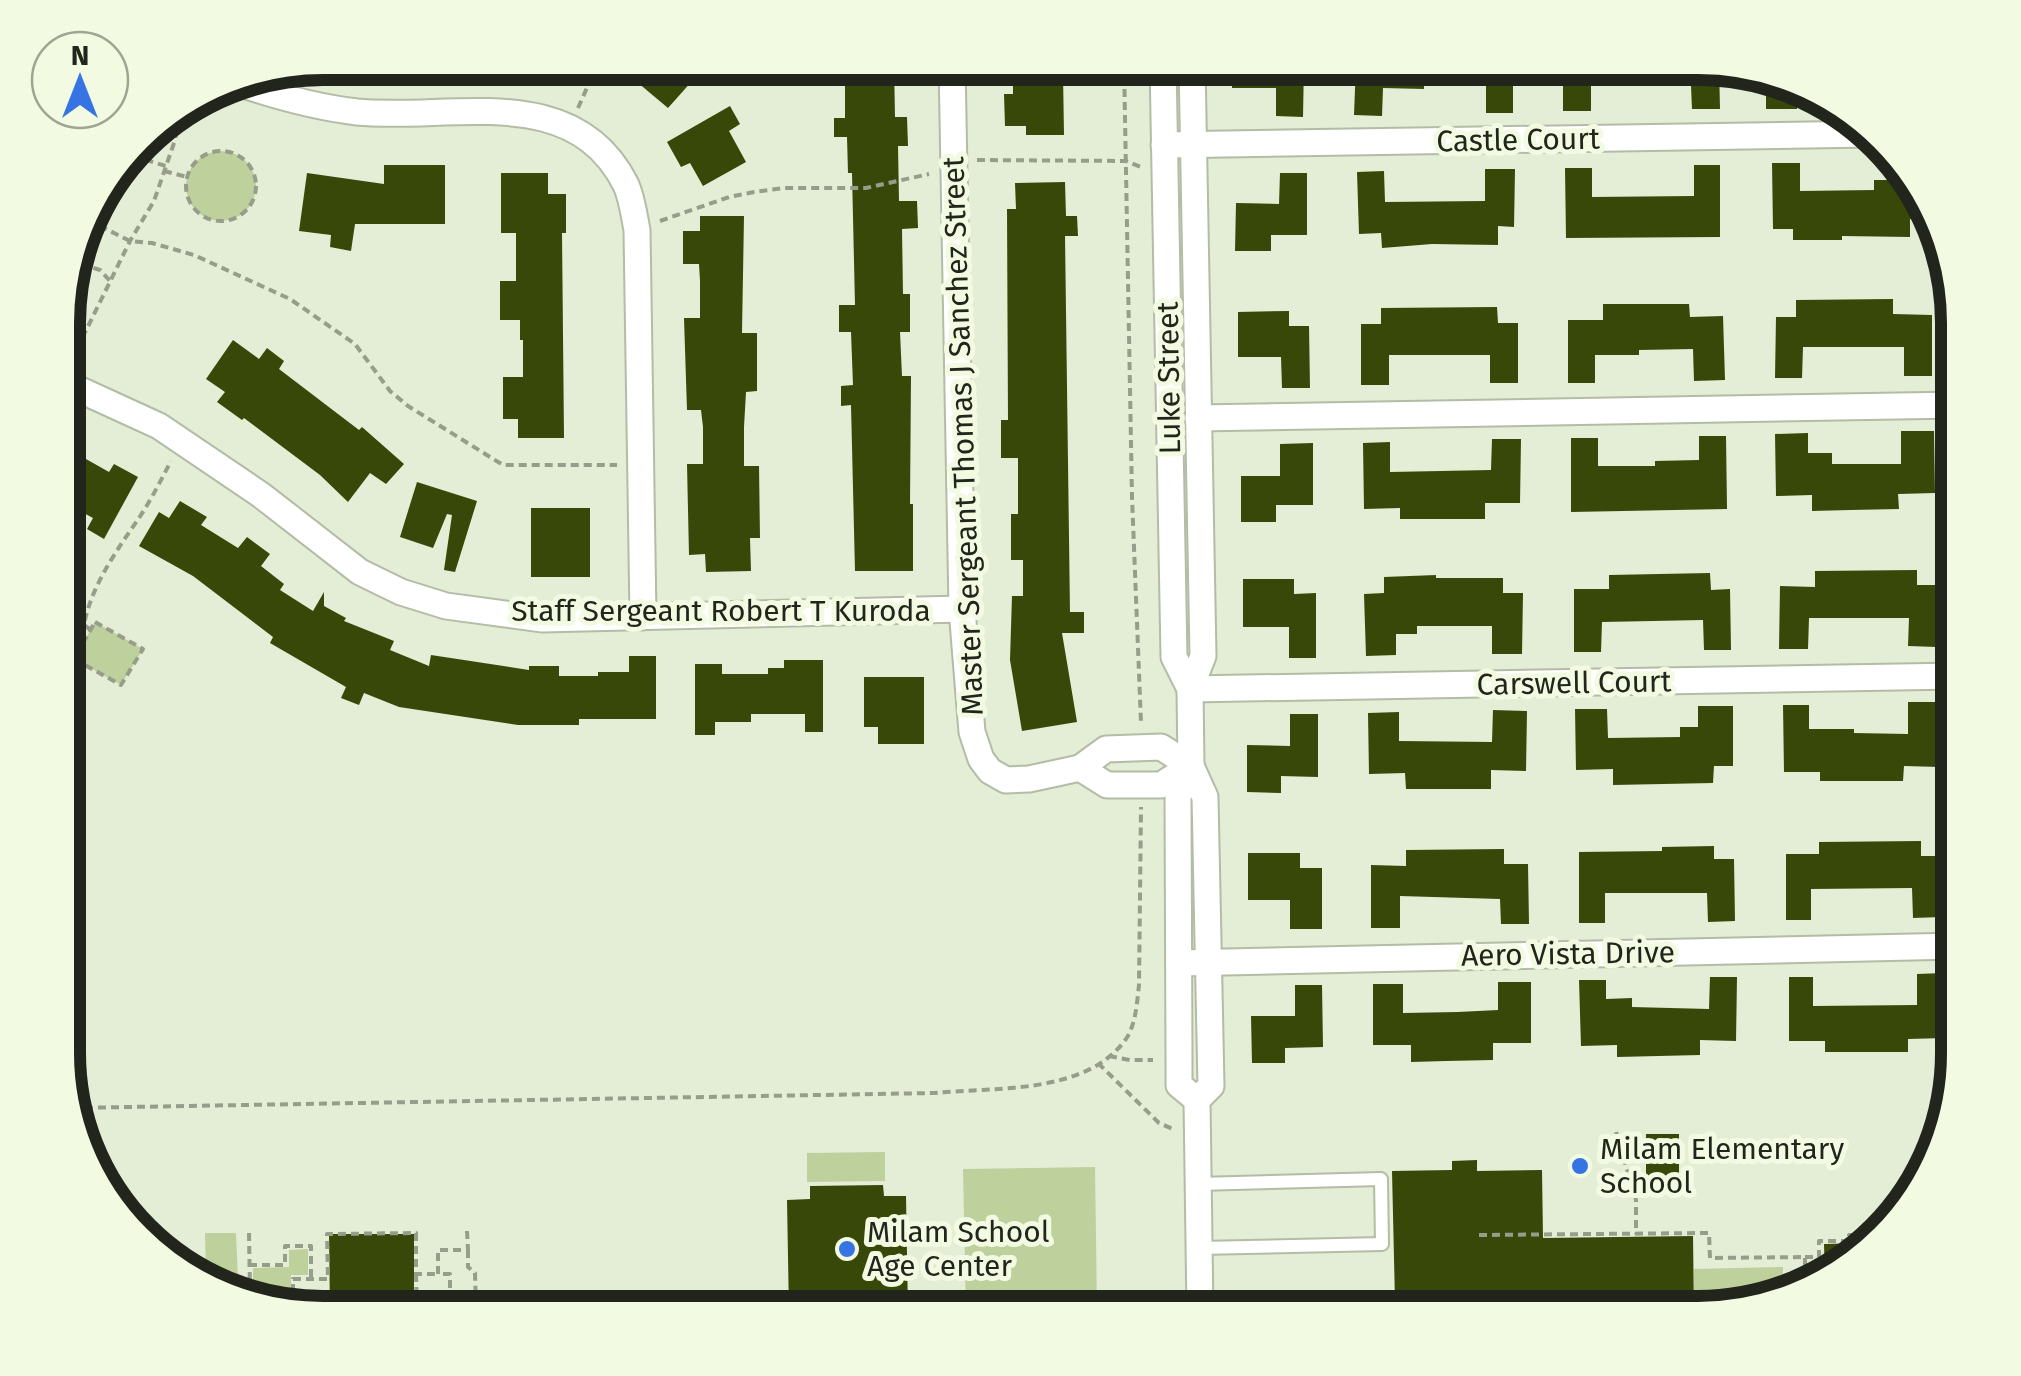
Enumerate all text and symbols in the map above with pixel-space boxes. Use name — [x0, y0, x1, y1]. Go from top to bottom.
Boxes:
north arrow — [30, 30, 130, 130]
text: N — [71, 39, 89, 72]
street label: Castle Court — [1436, 121, 1600, 159]
street label: Master Sergeant Thomas J Sanchez Street — [935, 156, 991, 716]
street label: Luke Street — [1150, 301, 1188, 455]
street label: Staff Sergeant Robert T Kuroda — [511, 593, 931, 629]
street label: Carswell Court — [1476, 663, 1672, 703]
street label: Aero Vista Drive — [1461, 934, 1675, 974]
place label: Milam Elementary School — [1600, 1131, 1844, 1201]
marker: Milam Elementary School — [1569, 1155, 1591, 1177]
place label: Milam School Age Center — [867, 1214, 1050, 1284]
marker: Milam School Age Center — [836, 1238, 858, 1260]

